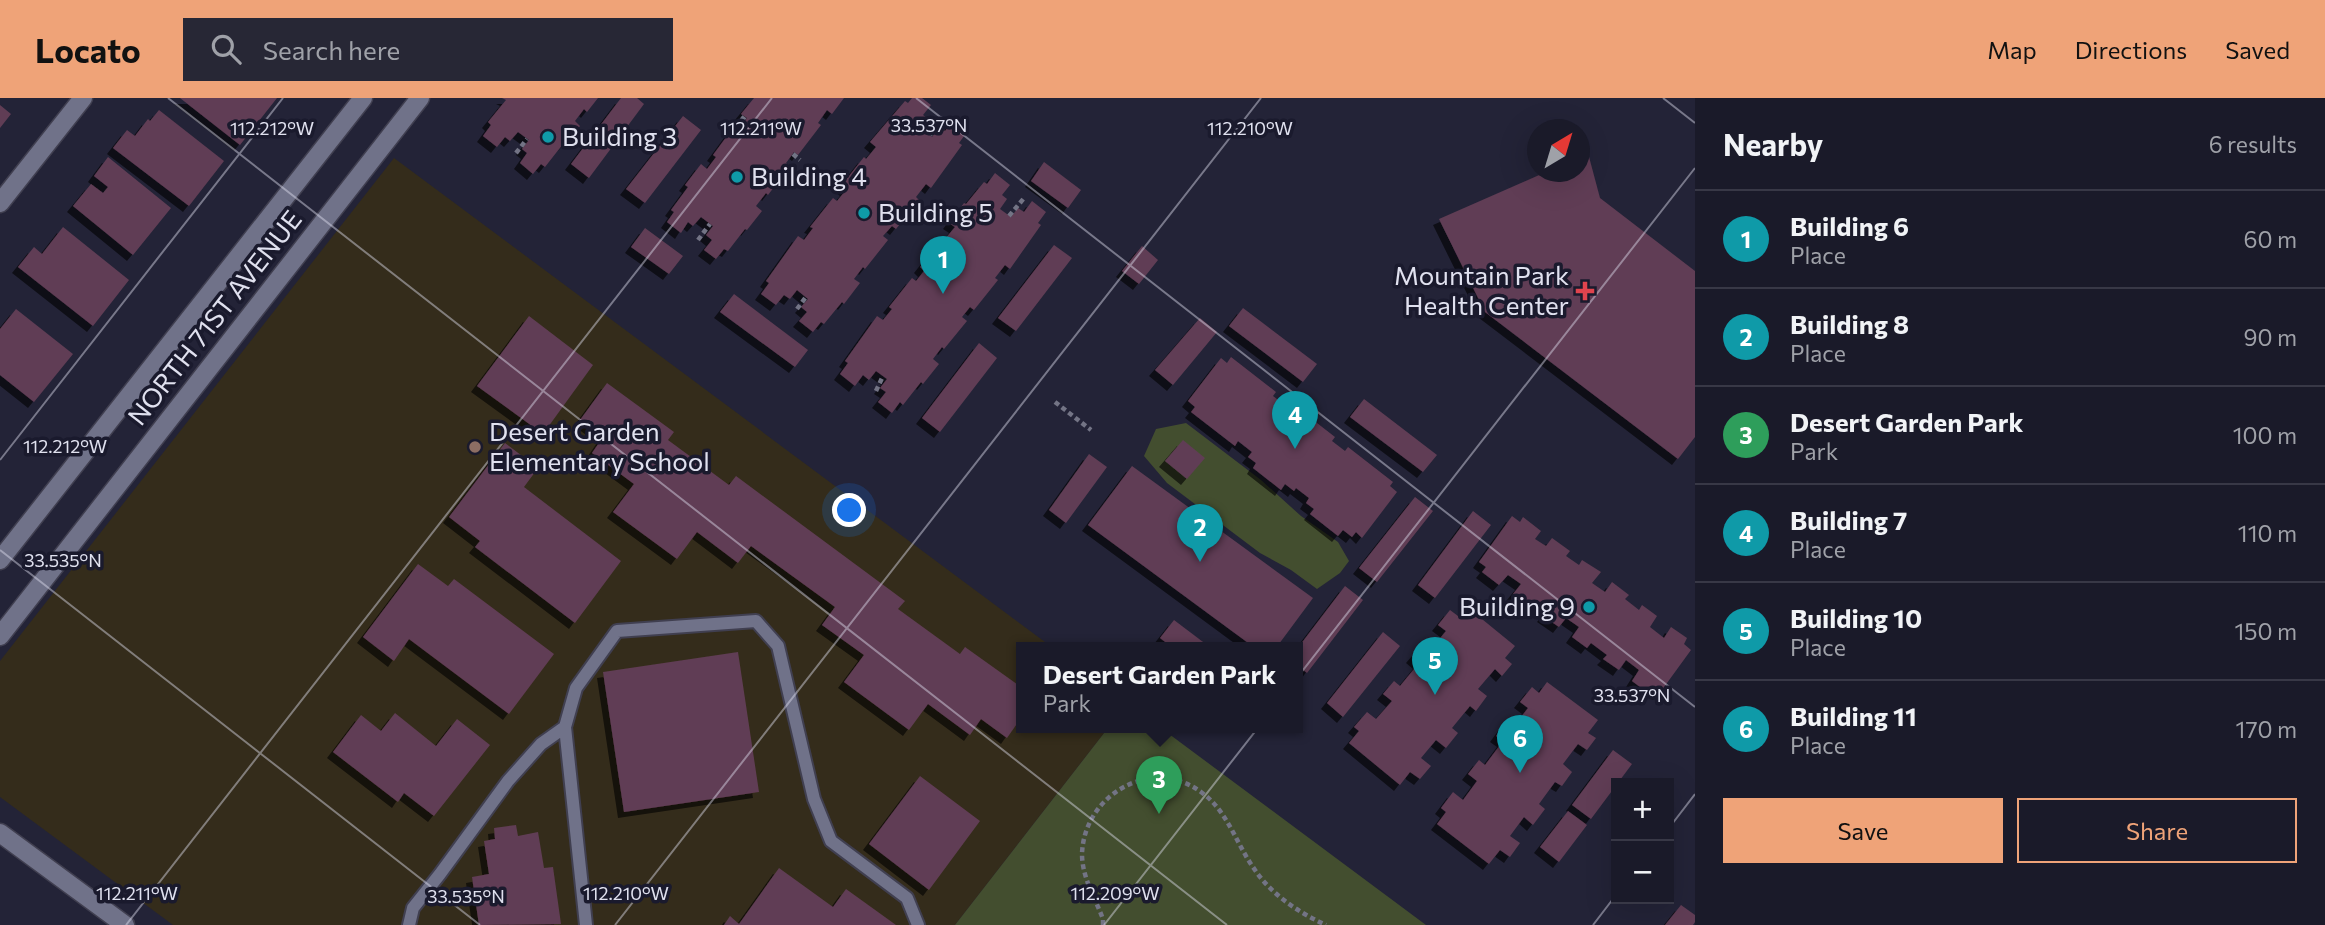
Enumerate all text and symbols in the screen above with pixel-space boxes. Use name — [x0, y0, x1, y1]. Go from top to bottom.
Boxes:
search box — [183, 18, 673, 81]
text: Locato — [35, 29, 141, 70]
icon: search — [207, 30, 245, 68]
text: Search here — [263, 34, 400, 65]
text: Map — [1987, 35, 2037, 64]
text: Directions — [2075, 35, 2187, 64]
text: Saved — [2225, 35, 2290, 64]
text: 33.537°N — [891, 114, 967, 136]
text: 112.212°W — [230, 117, 314, 139]
text: 112.211°W — [720, 117, 802, 139]
text: 112.210°W — [1207, 117, 1293, 139]
north arrow — [1527, 119, 1590, 182]
place label: Building 3 — [562, 120, 677, 151]
text: Nearby — [1723, 125, 1823, 162]
marker: Building 3 — [540, 129, 556, 145]
text: 6 results — [2209, 130, 2297, 158]
place label: Building 4 — [751, 160, 867, 191]
marker: Building 4 — [729, 169, 745, 185]
place label: Building 5 — [878, 196, 993, 227]
street label: NORTH 71ST AVENUE — [120, 204, 307, 431]
marker: Building 5 — [856, 205, 872, 221]
text: Building 6 — [1790, 210, 1909, 241]
text: 1 — [1741, 225, 1751, 253]
text: 60 m — [2244, 225, 2297, 253]
pin: 1 — [920, 236, 966, 294]
text: Place — [1790, 241, 1846, 269]
place label: Mountain Park Health Center — [1394, 259, 1569, 320]
marker: Mountain Park Health Center — [1575, 281, 1595, 301]
text: Building 8 — [1790, 308, 1909, 339]
text: 2 — [1739, 323, 1753, 351]
text: 90 m — [2244, 323, 2297, 351]
text: Place — [1790, 339, 1846, 367]
pin: 4 — [1272, 391, 1318, 449]
text: Desert Garden Park — [1790, 406, 2023, 437]
place label: Desert Garden Elementary School — [489, 415, 710, 476]
text: 3 — [1739, 421, 1753, 449]
text: 100 m — [2233, 421, 2297, 449]
text: 112.212°W — [23, 435, 107, 457]
text: Park — [1790, 437, 1838, 465]
marker: Desert Garden Elementary School — [467, 439, 483, 455]
your location — [832, 493, 866, 527]
pin: 2 — [1177, 504, 1223, 562]
text: Building 7 — [1790, 504, 1907, 535]
text: 4 — [1739, 519, 1753, 547]
text: 110 m — [2238, 519, 2297, 547]
text: Place — [1790, 535, 1846, 563]
text: 33.535°N — [24, 549, 102, 571]
place label: Building 9 — [1459, 590, 1575, 621]
marker: Building 9 — [1581, 599, 1597, 615]
text: Building 10 — [1790, 602, 1922, 633]
text: 5 — [1739, 617, 1753, 645]
text: 150 m — [2234, 617, 2297, 645]
text: Place — [1790, 633, 1846, 661]
pin: 5 — [1412, 637, 1458, 695]
popup — [1016, 642, 1303, 733]
text: Desert Garden Park — [1043, 658, 1276, 689]
text: 33.537°N — [1594, 684, 1670, 706]
text: Park — [1043, 689, 1091, 717]
text: Building 11 — [1790, 700, 1917, 731]
pin: 6 — [1497, 715, 1543, 773]
text: 6 — [1739, 715, 1753, 743]
text: 170 m — [2236, 715, 2297, 743]
text: Place — [1790, 731, 1846, 759]
pin: 3 — [1136, 756, 1182, 814]
map controls — [1611, 778, 1674, 904]
button: + — [1611, 778, 1674, 841]
button: Save — [1723, 798, 2003, 863]
button: Share — [2017, 798, 2297, 863]
button: − — [1611, 841, 1674, 904]
text: 112.211°W — [96, 882, 178, 904]
text: 112.210°W — [583, 882, 669, 904]
text: 112.209°W — [1070, 882, 1160, 904]
text: 33.535°N — [427, 885, 505, 907]

